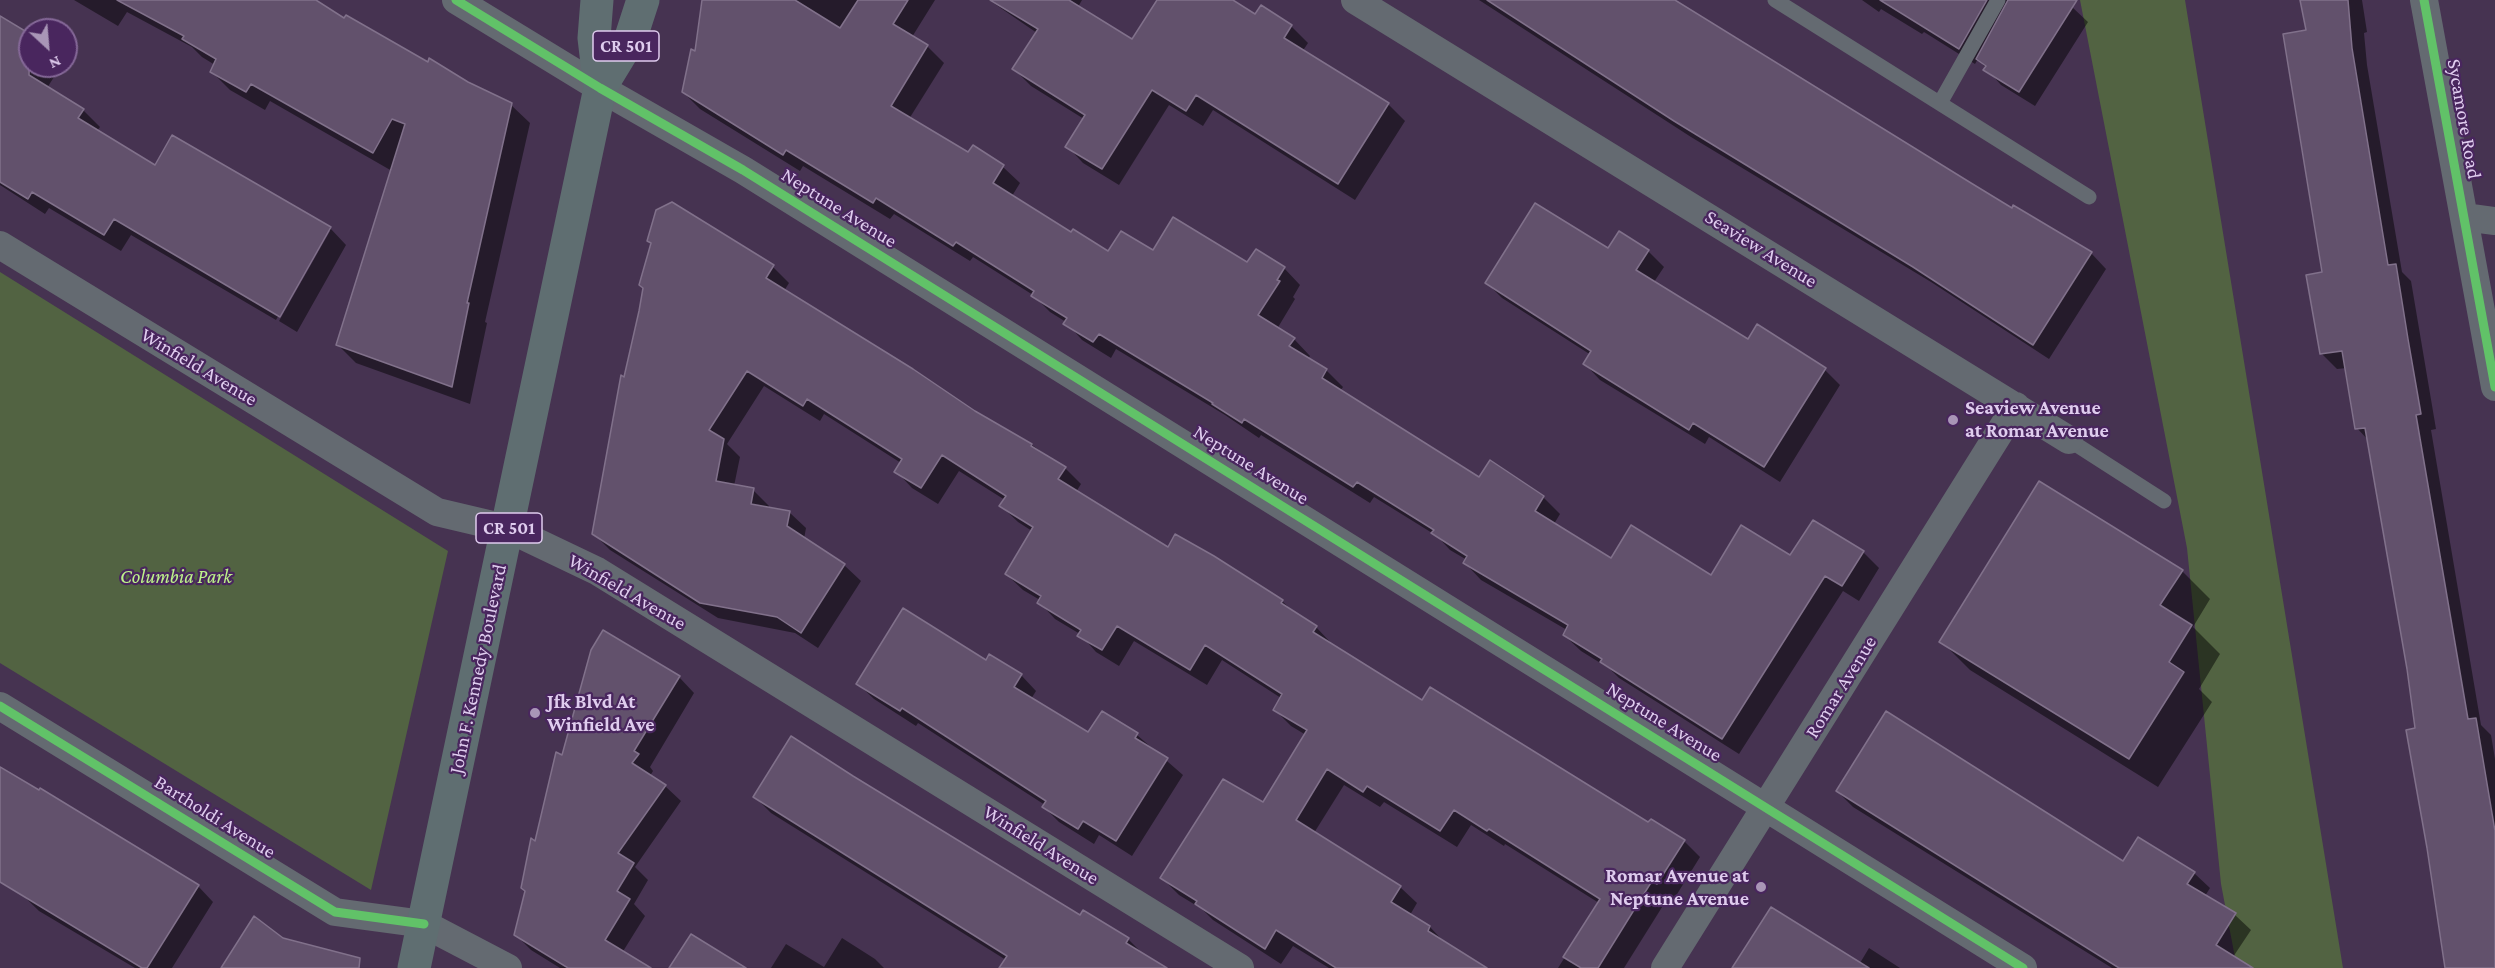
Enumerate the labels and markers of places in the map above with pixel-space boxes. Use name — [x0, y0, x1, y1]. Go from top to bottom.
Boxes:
place label: Seaview Avenue at Romar Avenue — [1965, 396, 2109, 443]
marker: Seaview Avenue at Romar Avenue — [1946, 413, 1960, 427]
place label: Jfk Blvd At Winfield Ave — [547, 690, 655, 737]
marker: Jfk Blvd At Winfield Ave — [528, 706, 542, 720]
place label: Romar Avenue at Neptune Avenue — [1605, 864, 1749, 911]
marker: Romar Avenue at Neptune Avenue — [1754, 880, 1768, 894]

